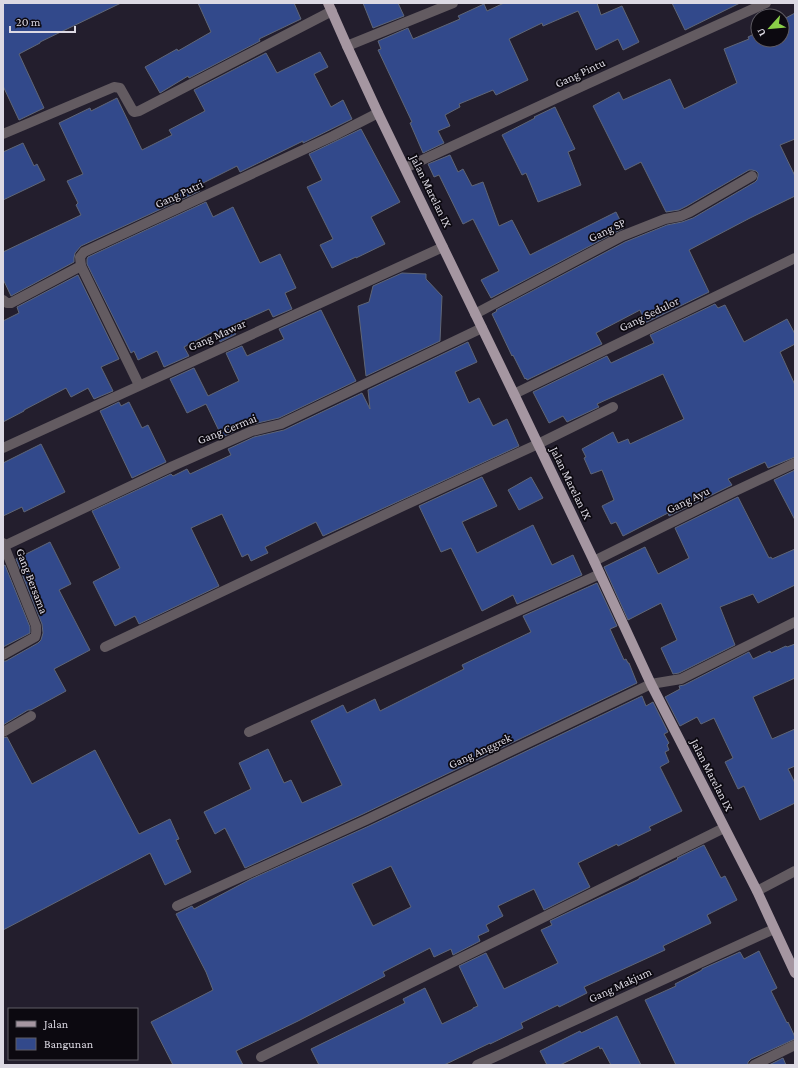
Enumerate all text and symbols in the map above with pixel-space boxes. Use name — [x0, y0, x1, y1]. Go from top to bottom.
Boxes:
scale bar — [10, 8, 75, 34]
north arrow — [750, 8, 790, 48]
text: 20 m — [16, 15, 41, 29]
text: U — [754, 26, 768, 39]
street label: Gang Pintu — [553, 55, 608, 91]
street label: Jalan Marelan IX — [407, 151, 455, 230]
street label: Gang Putri — [153, 177, 205, 211]
street label: Gang SP — [586, 215, 628, 245]
street label: Gang Sedulor — [617, 293, 682, 334]
street label: Gang Mawar — [186, 316, 249, 354]
street label: Gang Cermai — [195, 411, 259, 447]
street label: Jalan Marelan IX — [547, 443, 595, 522]
street label: Gang Ayu — [664, 483, 712, 516]
street label: Gang Bersama — [13, 546, 51, 616]
street label: Gang Anggrek — [446, 730, 514, 772]
street label: Jalan Marelan IX — [687, 736, 736, 814]
street label: Gang Makjum — [586, 964, 654, 1006]
legend — [8, 1008, 138, 1060]
text: Jalan — [43, 1017, 69, 1031]
text: Bangunan — [44, 1037, 94, 1051]

